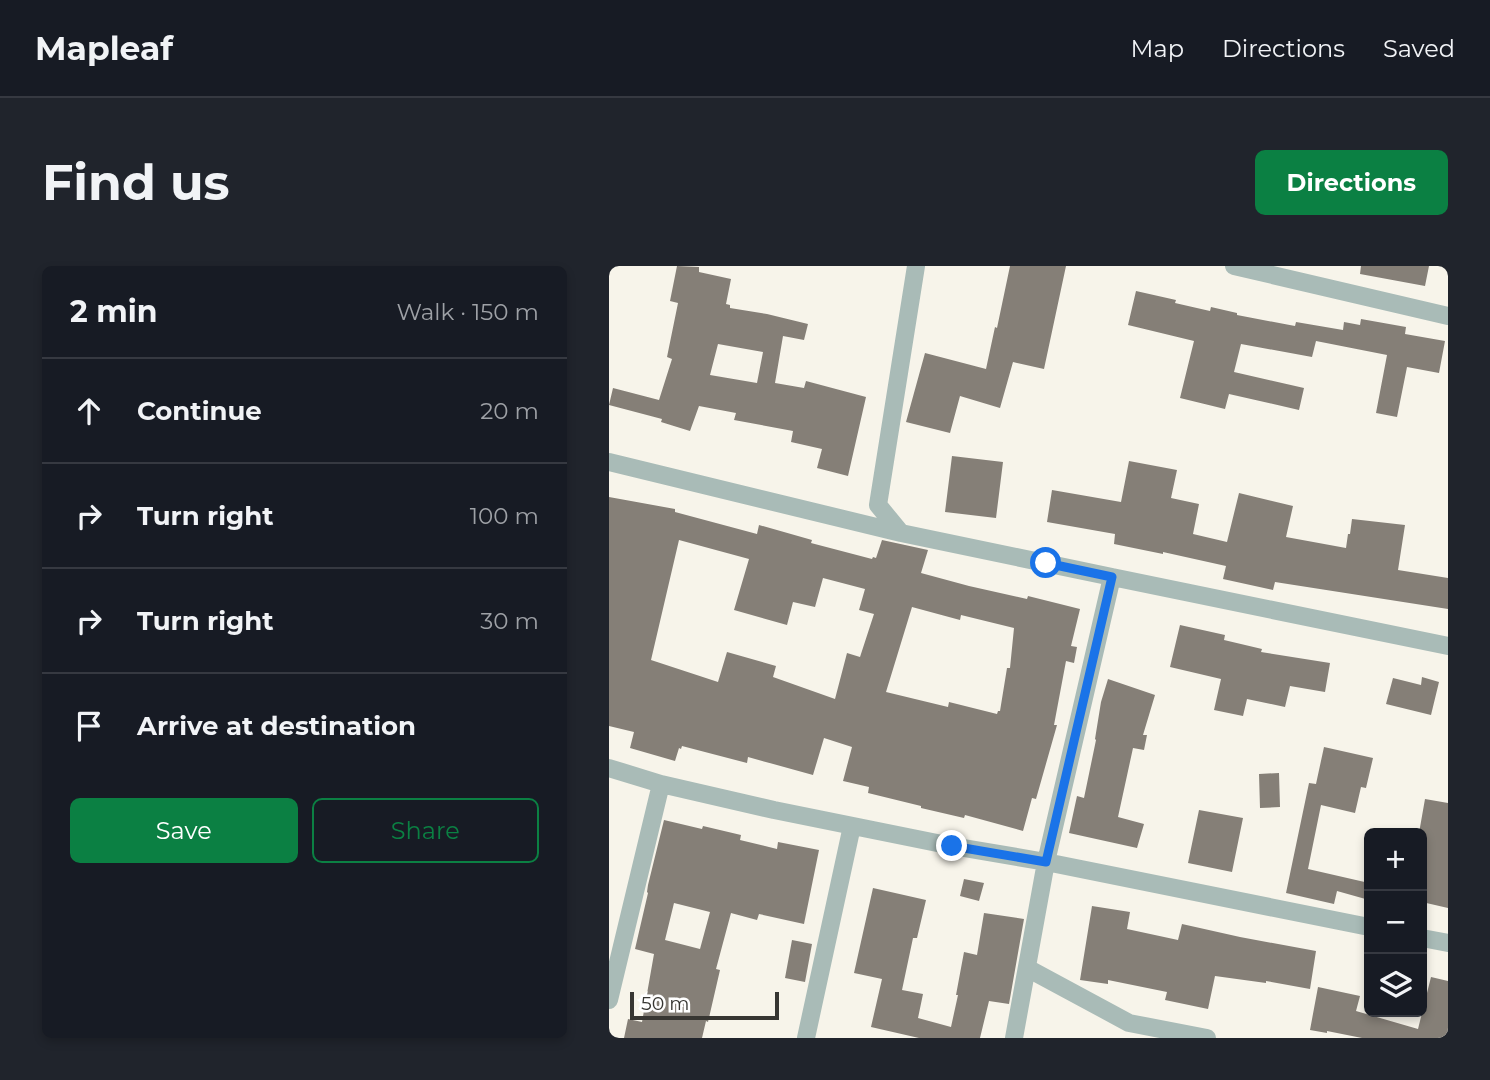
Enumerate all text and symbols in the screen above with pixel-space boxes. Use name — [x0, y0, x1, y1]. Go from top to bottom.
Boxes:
text: Mapleaf — [35, 28, 173, 68]
text: Map — [1131, 34, 1184, 63]
text: Directions — [1222, 34, 1345, 63]
text: Saved — [1383, 34, 1455, 63]
button: Directions — [1255, 150, 1448, 215]
text: Find us — [42, 153, 230, 212]
text: 2 min — [70, 293, 157, 330]
text: Walk · 150 m — [396, 298, 539, 326]
icon: ahead — [70, 392, 108, 430]
text: Continue — [137, 395, 262, 427]
text: 20 m — [480, 397, 539, 425]
icon: right — [70, 497, 108, 535]
text: Turn right — [137, 500, 273, 532]
text: 100 m — [470, 502, 539, 530]
route start — [1030, 547, 1061, 578]
icon: right — [70, 602, 108, 640]
text: Turn right — [137, 605, 273, 637]
text: 30 m — [480, 607, 539, 635]
icon: arrive — [70, 707, 108, 745]
text: Arrive at destination — [137, 710, 416, 742]
button: Save — [70, 798, 298, 863]
button: Share — [312, 798, 539, 863]
map controls — [1364, 828, 1427, 1017]
button: + — [1364, 828, 1427, 891]
route end — [936, 830, 967, 861]
button: − — [1364, 891, 1427, 954]
button: layers — [1364, 954, 1427, 1017]
scale bar — [630, 989, 779, 1021]
text: 50 m — [641, 992, 689, 1015]

